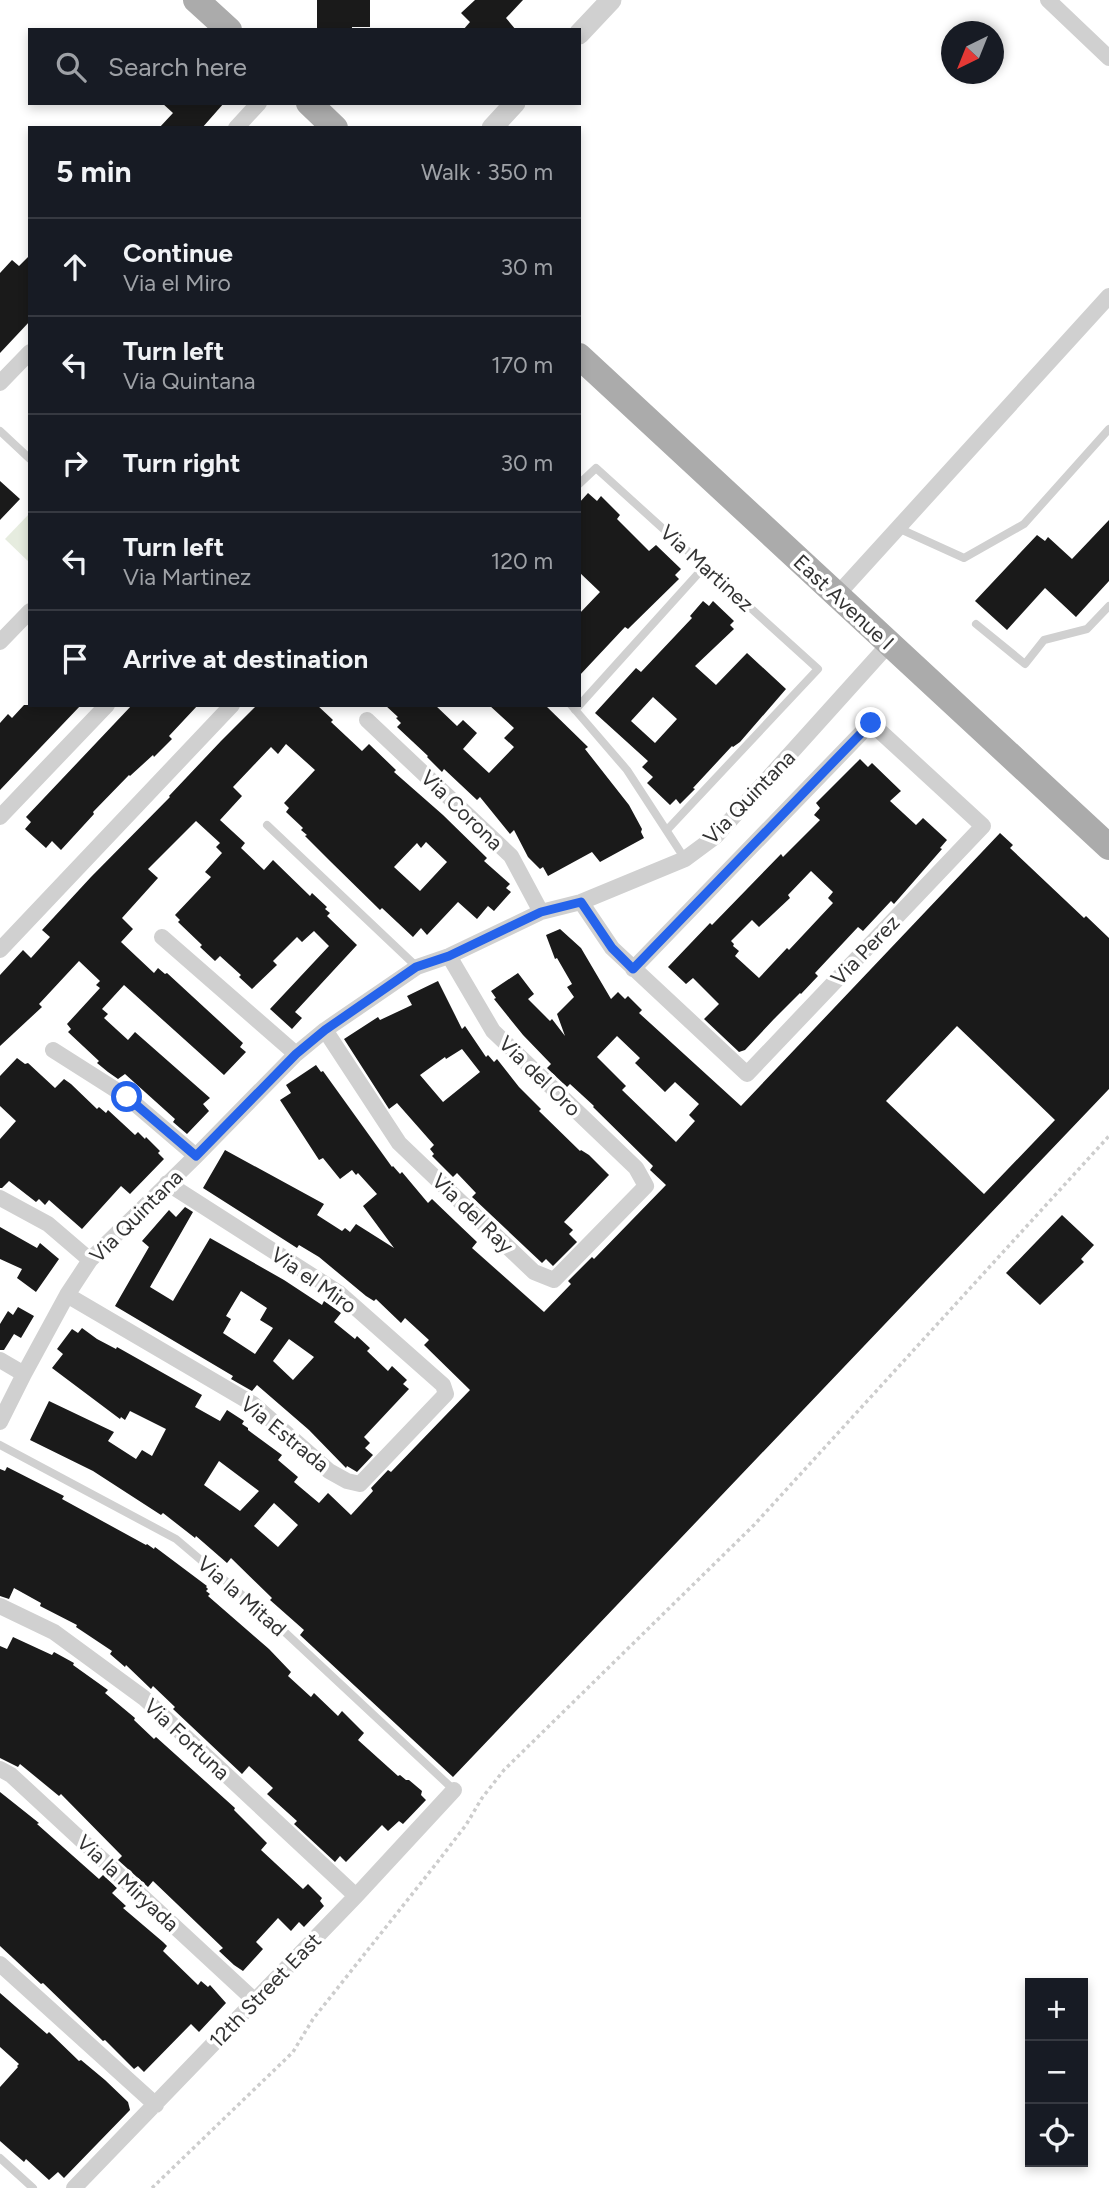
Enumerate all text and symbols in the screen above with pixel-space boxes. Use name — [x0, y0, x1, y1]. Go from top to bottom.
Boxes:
north arrow — [941, 21, 1004, 84]
search box — [28, 28, 581, 105]
icon: search — [52, 48, 90, 86]
text: Search here — [108, 51, 247, 83]
text: 5 min — [56, 153, 132, 190]
text: Walk · 350 m — [421, 158, 553, 186]
text: Continue — [123, 237, 233, 269]
icon: ahead — [56, 248, 94, 286]
text: 30 m — [500, 253, 553, 281]
text: Via el Miro — [123, 269, 231, 297]
text: Turn left — [123, 335, 224, 367]
icon: left — [56, 346, 94, 384]
text: 170 m — [491, 351, 553, 379]
text: Via Quintana — [123, 367, 256, 395]
icon: right — [56, 444, 94, 482]
text: Turn right — [123, 447, 240, 479]
text: 30 m — [500, 449, 553, 477]
street label: Via Martinez — [655, 519, 759, 617]
text: Turn left — [123, 531, 224, 563]
icon: left — [56, 542, 94, 580]
text: 120 m — [491, 547, 553, 575]
street label: East Avenue I — [789, 549, 899, 655]
text: Via Martinez — [123, 563, 251, 591]
icon: arrive — [56, 640, 94, 678]
text: Arrive at destination — [123, 643, 368, 675]
route end — [855, 707, 886, 738]
street label: Via Quintana — [698, 745, 800, 849]
street label: Via Corona — [416, 765, 508, 855]
street label: Via Perez — [826, 910, 904, 990]
street label: Via del Oro — [494, 1031, 586, 1121]
route start — [111, 1081, 142, 1112]
street label: Via Quintana — [84, 1164, 188, 1268]
street label: Via del Ray — [427, 1168, 519, 1258]
street label: Via el Miro — [266, 1242, 362, 1318]
street label: Via Estrada — [236, 1391, 334, 1477]
street label: Via la Mitad — [193, 1551, 291, 1641]
street label: Via Fortuna — [139, 1693, 235, 1785]
street label: Via la Miryada — [72, 1829, 184, 1937]
street label: 12th Street East — [204, 1927, 326, 2053]
map controls — [1025, 1978, 1088, 2167]
button: + — [1025, 1978, 1088, 2041]
button: − — [1025, 2041, 1088, 2104]
button: locate — [1025, 2104, 1088, 2167]

